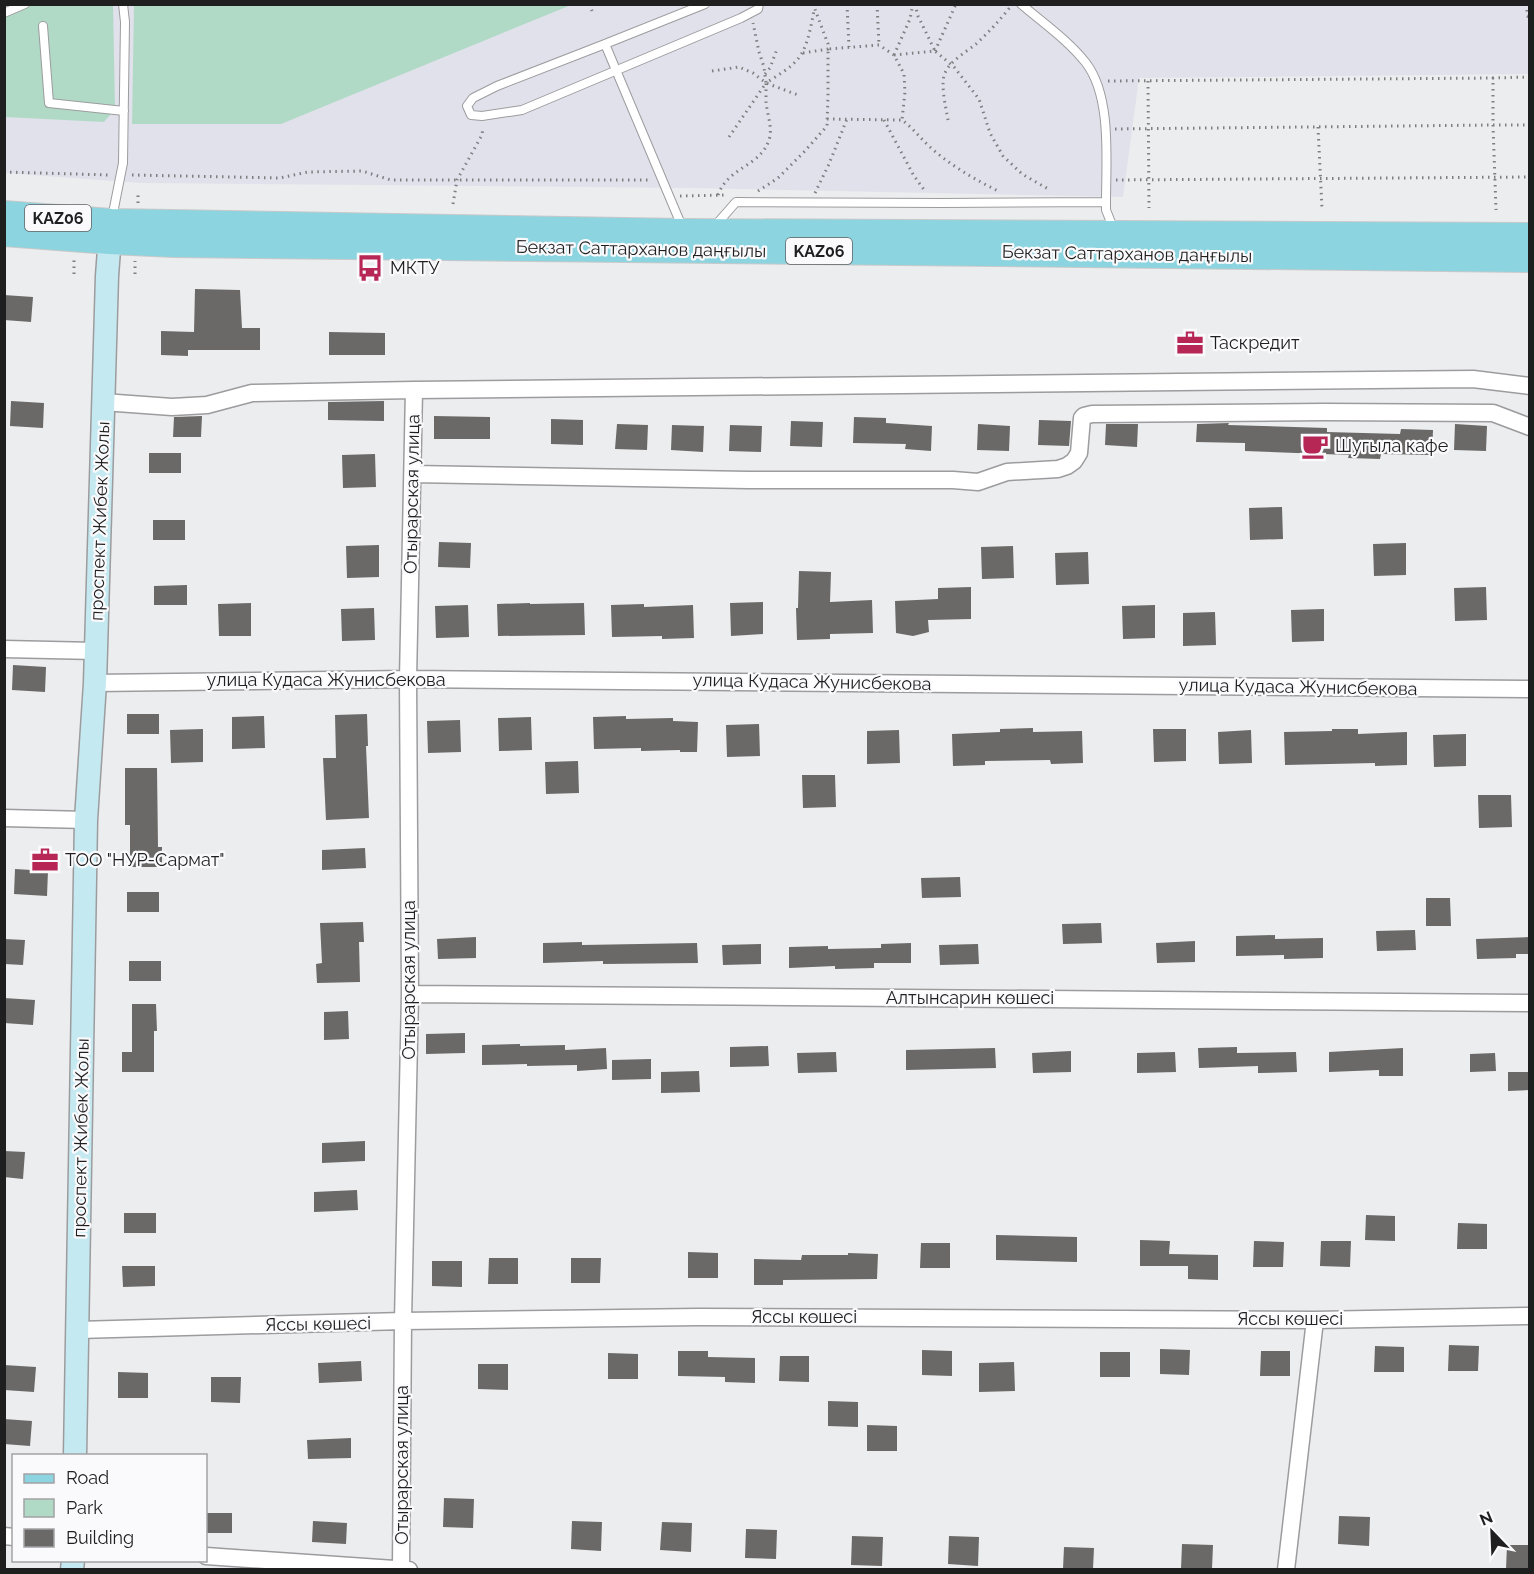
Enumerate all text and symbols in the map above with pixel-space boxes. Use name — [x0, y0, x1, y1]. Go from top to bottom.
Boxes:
road number: KАZ06 — [25, 205, 91, 231]
street label: Бекзат Саттарханов даңғылы — [516, 236, 766, 261]
road number: KАZ06 — [786, 238, 852, 264]
street label: Бекзат Саттарханов даңғылы — [1002, 241, 1252, 266]
bus stop icon: МКТУ — [355, 253, 385, 283]
place label: МКТУ — [390, 257, 440, 278]
office icon: Таскредит — [1175, 328, 1205, 358]
place label: Таскредит — [1210, 332, 1300, 353]
street label: Отырарская улица — [400, 414, 423, 574]
street label: проспект Жибек Жолы — [86, 421, 113, 621]
cafe icon: Шугыла кафе — [1300, 431, 1330, 461]
place label: Шугыла кафе — [1335, 435, 1449, 456]
street label: улица Кудаса Жунисбекова — [206, 669, 446, 690]
street label: улица Кудаса Жунисбекова — [692, 669, 932, 694]
street label: улица Кудаса Жунисбекова — [1178, 674, 1418, 699]
office icon: ТОО "НУР-Сармат" — [30, 845, 60, 875]
place label: ТОО "НУР-Сармат" — [65, 849, 224, 870]
street label: Отырарская улица — [398, 900, 419, 1060]
street label: Алтынсарин көшесі — [886, 987, 1054, 1008]
street label: проспект Жибек Жолы — [68, 1038, 93, 1238]
street label: Яссы көшесі — [751, 1306, 857, 1327]
street label: Яссы көшесі — [1237, 1308, 1343, 1329]
street label: Яссы көшесі — [265, 1312, 371, 1335]
street label: Отырарская улица — [391, 1385, 412, 1545]
legend — [12, 1454, 207, 1562]
text: Road — [66, 1467, 109, 1488]
text: Park — [66, 1497, 103, 1518]
north arrow — [1462, 1502, 1522, 1562]
text: N — [1477, 1508, 1496, 1530]
text: Building — [66, 1527, 134, 1548]

